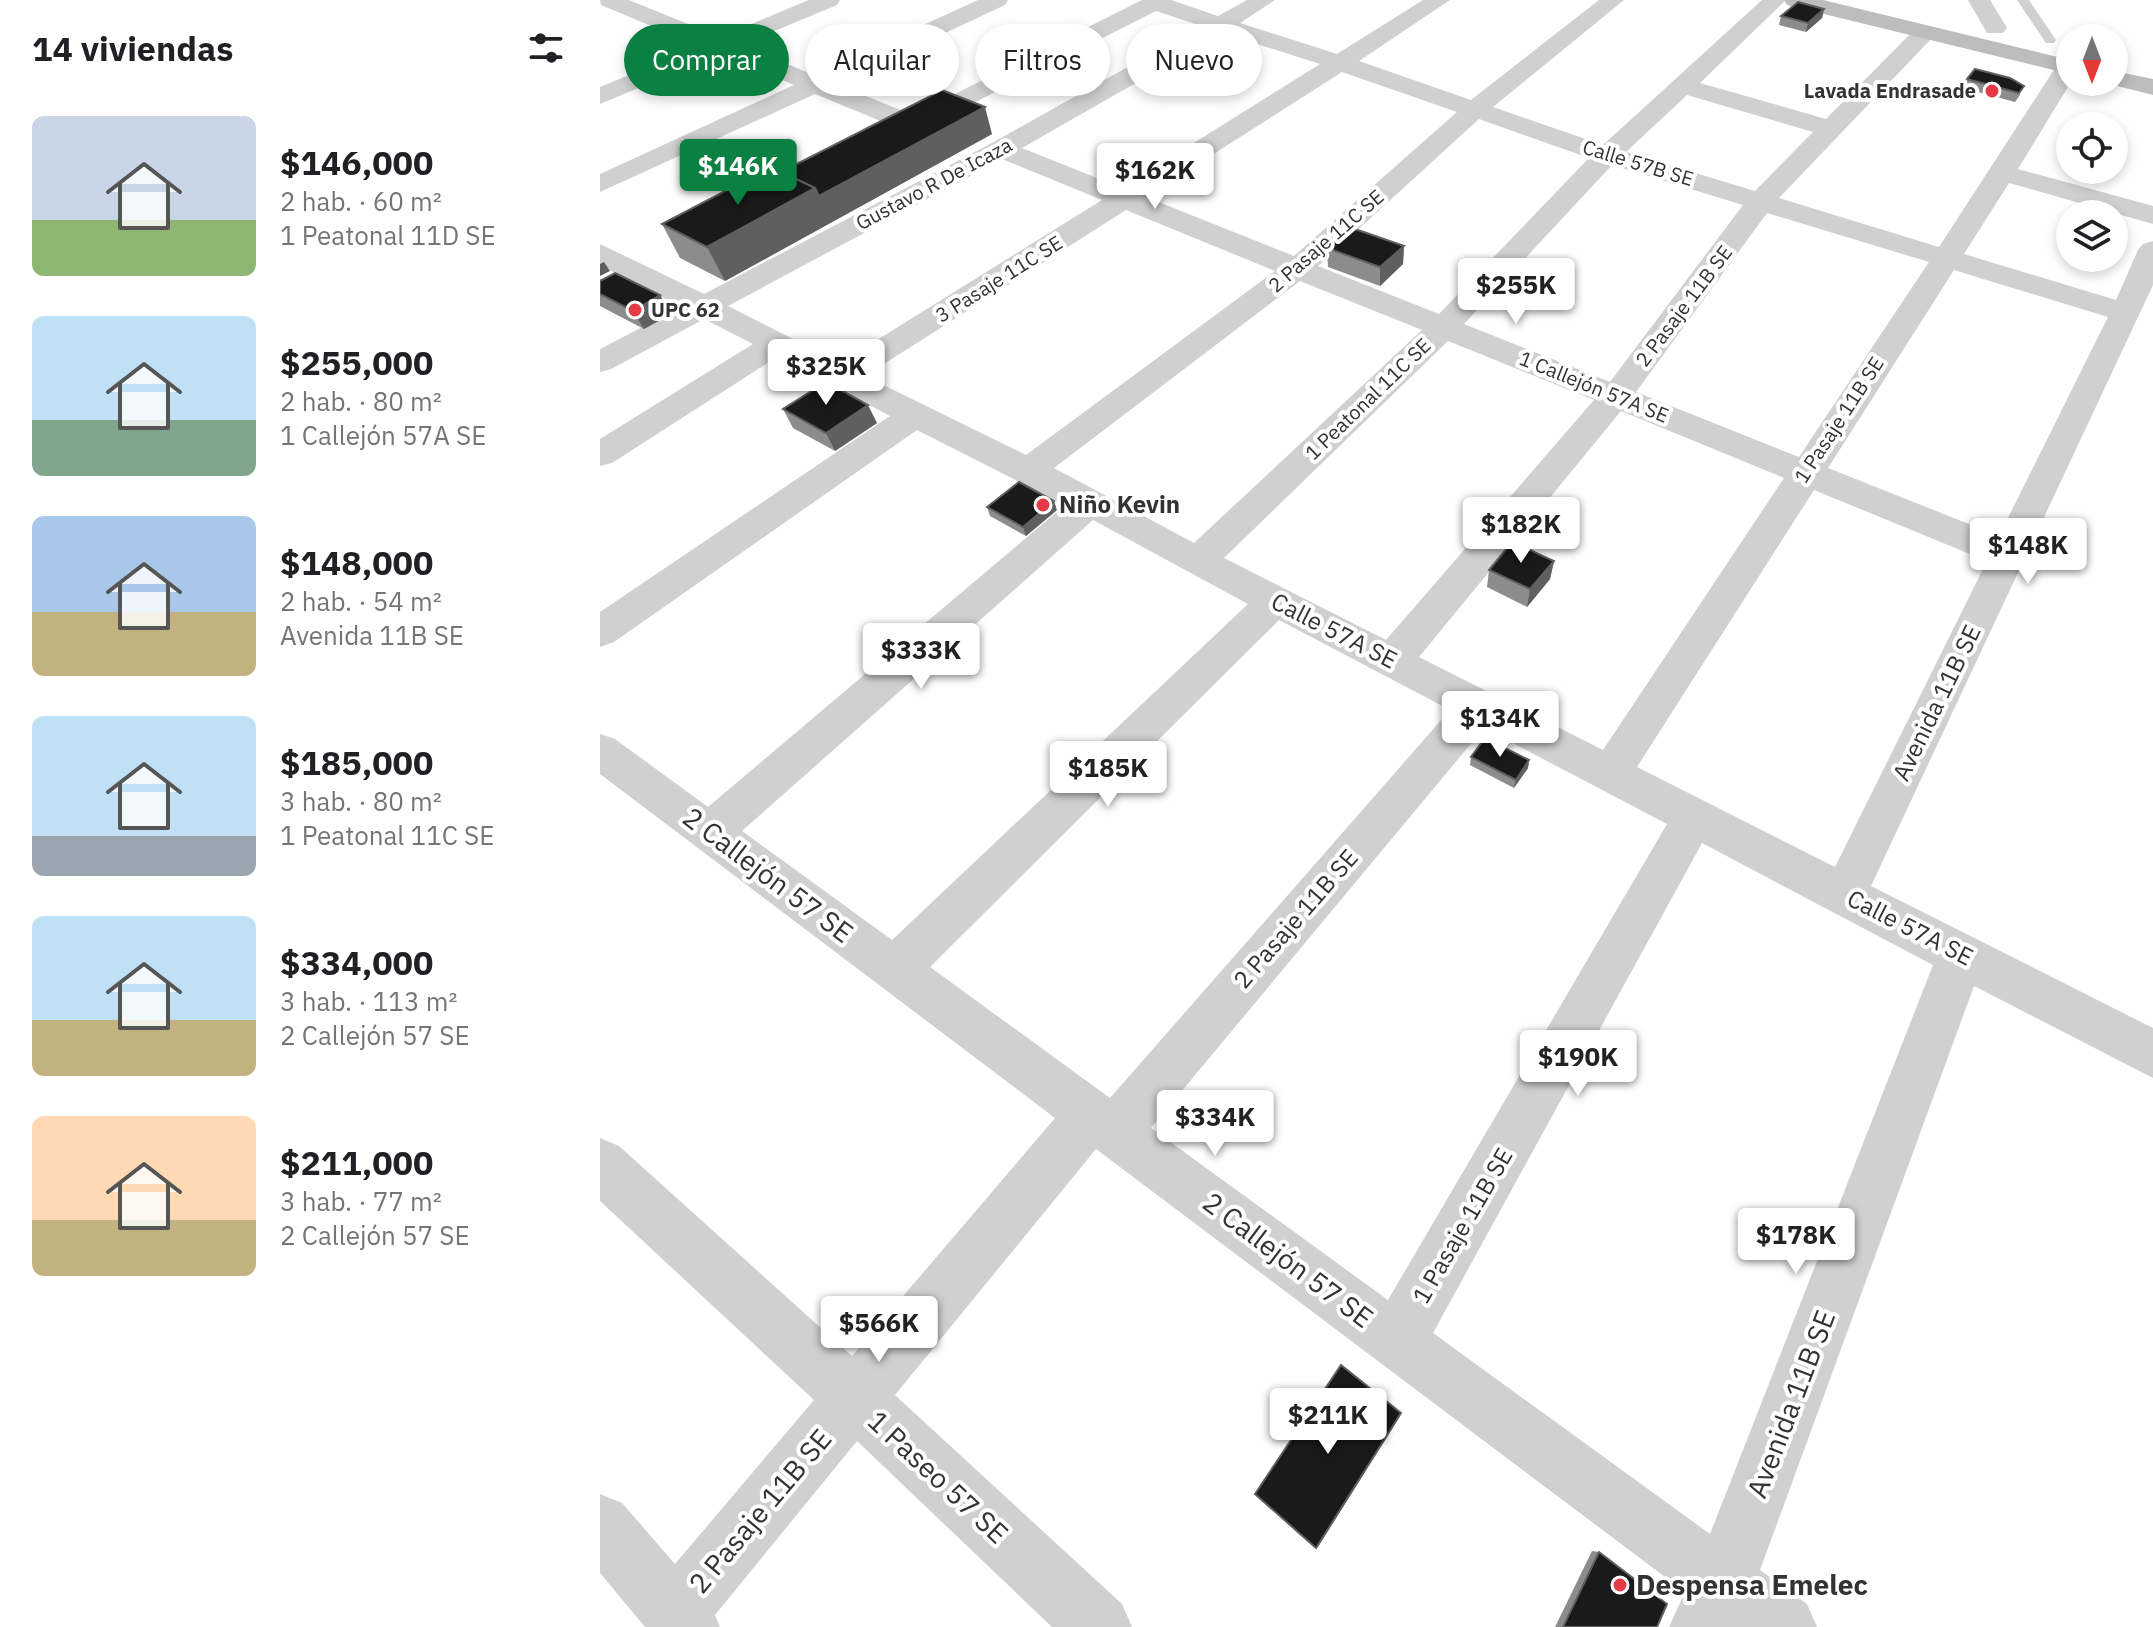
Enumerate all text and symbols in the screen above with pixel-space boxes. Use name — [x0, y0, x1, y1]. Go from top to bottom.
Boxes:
chip: Comprar — [624, 24, 789, 96]
chip: Alquilar — [805, 24, 959, 96]
chip: Filtros — [975, 24, 1110, 96]
chip: Nuevo — [1126, 24, 1262, 96]
north arrow — [2056, 24, 2128, 96]
map controls — [2056, 24, 2128, 272]
text: 14 viviendas — [32, 26, 233, 70]
icon: filters — [524, 26, 568, 70]
place label: Lavada Endrasade — [1804, 77, 1976, 104]
marker: Lavada Endrasade — [1983, 82, 2001, 100]
button: locate — [2056, 112, 2128, 184]
street label: Gustavo R De Icaza — [851, 131, 1017, 236]
street label: Calle 57B SE — [1579, 133, 1697, 192]
pin: $146K — [682, 139, 794, 207]
text: $146,000 — [280, 140, 433, 184]
pin: $162K — [1099, 143, 1211, 211]
icon: home — [96, 148, 192, 244]
text: $146K — [698, 148, 778, 182]
text: $162K — [1115, 152, 1195, 186]
street label: 2 Pasaje 11C SE — [1262, 183, 1389, 298]
text: 2 hab. · 60 m² — [280, 184, 442, 218]
button: layers — [2056, 200, 2128, 272]
text: 1 Peatonal 11D SE — [280, 218, 496, 252]
street label: 3 Pasaje 11C SE — [930, 229, 1067, 328]
street label: 2 Pasaje 11B SE — [1629, 239, 1738, 372]
pin: $255K — [1460, 258, 1572, 326]
text: $255K — [1476, 267, 1556, 301]
place label: UPC 62 — [651, 296, 720, 323]
marker: UPC 62 — [626, 301, 644, 319]
street label: 1 Peatonal 11C SE — [1299, 332, 1436, 466]
pin: $325K — [770, 339, 882, 407]
text: $255,000 — [280, 340, 433, 384]
street label: 1 Callejón 57A SE — [1516, 344, 1673, 429]
icon: home — [96, 348, 192, 444]
text: $325K — [786, 348, 866, 382]
street label: 1 Pasaje 11B SE — [1788, 351, 1890, 488]
text: 2 hab. · 80 m² — [280, 384, 442, 418]
text: 1 Callejón 57A SE — [280, 418, 486, 452]
place label: Niño Kevin — [1059, 488, 1180, 520]
marker: Niño Kevin — [1034, 496, 1052, 514]
pin: $182K — [1465, 497, 1577, 565]
text: $182K — [1481, 506, 1561, 540]
pin: $148K — [1972, 518, 2084, 586]
text: $148K — [1988, 527, 2068, 561]
text: $148,000 — [280, 540, 433, 584]
icon: home — [96, 548, 192, 644]
text: 2 hab. · 54 m² — [280, 584, 442, 618]
street label: Calle 57A SE — [1266, 585, 1403, 676]
text: Avenida 11B SE — [280, 618, 464, 652]
street label: Avenida 11B SE — [1885, 619, 1988, 786]
pin: $333K — [865, 623, 977, 691]
text: $333K — [881, 632, 961, 666]
pin: $134K — [1444, 691, 1556, 759]
text: $134K — [1460, 700, 1540, 734]
text: $185,000 — [280, 740, 433, 784]
pin: $185K — [1052, 741, 1164, 809]
icon: home — [96, 748, 192, 844]
text: $185K — [1068, 750, 1148, 784]
text: 3 hab. · 80 m² — [280, 784, 442, 818]
street label: 2 Callejón 57 SE — [676, 798, 861, 951]
text: 1 Peatonal 11C SE — [280, 818, 494, 852]
street label: 2 Pasaje 11B SE — [1226, 842, 1365, 995]
street label: Calle 57A SE — [1842, 882, 1979, 973]
text: $334,000 — [280, 940, 433, 984]
icon: home — [96, 948, 192, 1044]
text: 3 hab. · 113 m² — [280, 984, 457, 1018]
text: 2 Callejón 57 SE — [280, 1018, 470, 1052]
pin: $190K — [1522, 1030, 1634, 1098]
text: $190K — [1538, 1039, 1618, 1073]
pin: $334K — [1159, 1090, 1271, 1158]
text: $334K — [1175, 1099, 1255, 1133]
text: $211,000 — [280, 1140, 433, 1184]
street label: 1 Pasaje 11B SE — [1405, 1142, 1520, 1309]
icon: home — [96, 1148, 192, 1244]
street label: 2 Callejón 57 SE — [1196, 1183, 1381, 1336]
text: 3 hab. · 77 m² — [280, 1184, 442, 1218]
pin: $178K — [1740, 1208, 1852, 1276]
text: $178K — [1756, 1217, 1836, 1251]
text: 2 Callejón 57 SE — [280, 1218, 470, 1252]
pin: $566K — [823, 1296, 935, 1364]
text: $566K — [839, 1305, 919, 1339]
street label: Avenida 11B SE — [1738, 1305, 1843, 1503]
pin: $211K — [1272, 1388, 1384, 1456]
text: $211K — [1288, 1397, 1368, 1431]
street label: 1 Paseo 57 SE — [860, 1402, 1016, 1551]
street label: 2 Pasaje 11B SE — [680, 1421, 839, 1601]
place label: Despensa Emelec — [1636, 1566, 1868, 1603]
marker: Despensa Emelec — [1611, 1576, 1629, 1594]

